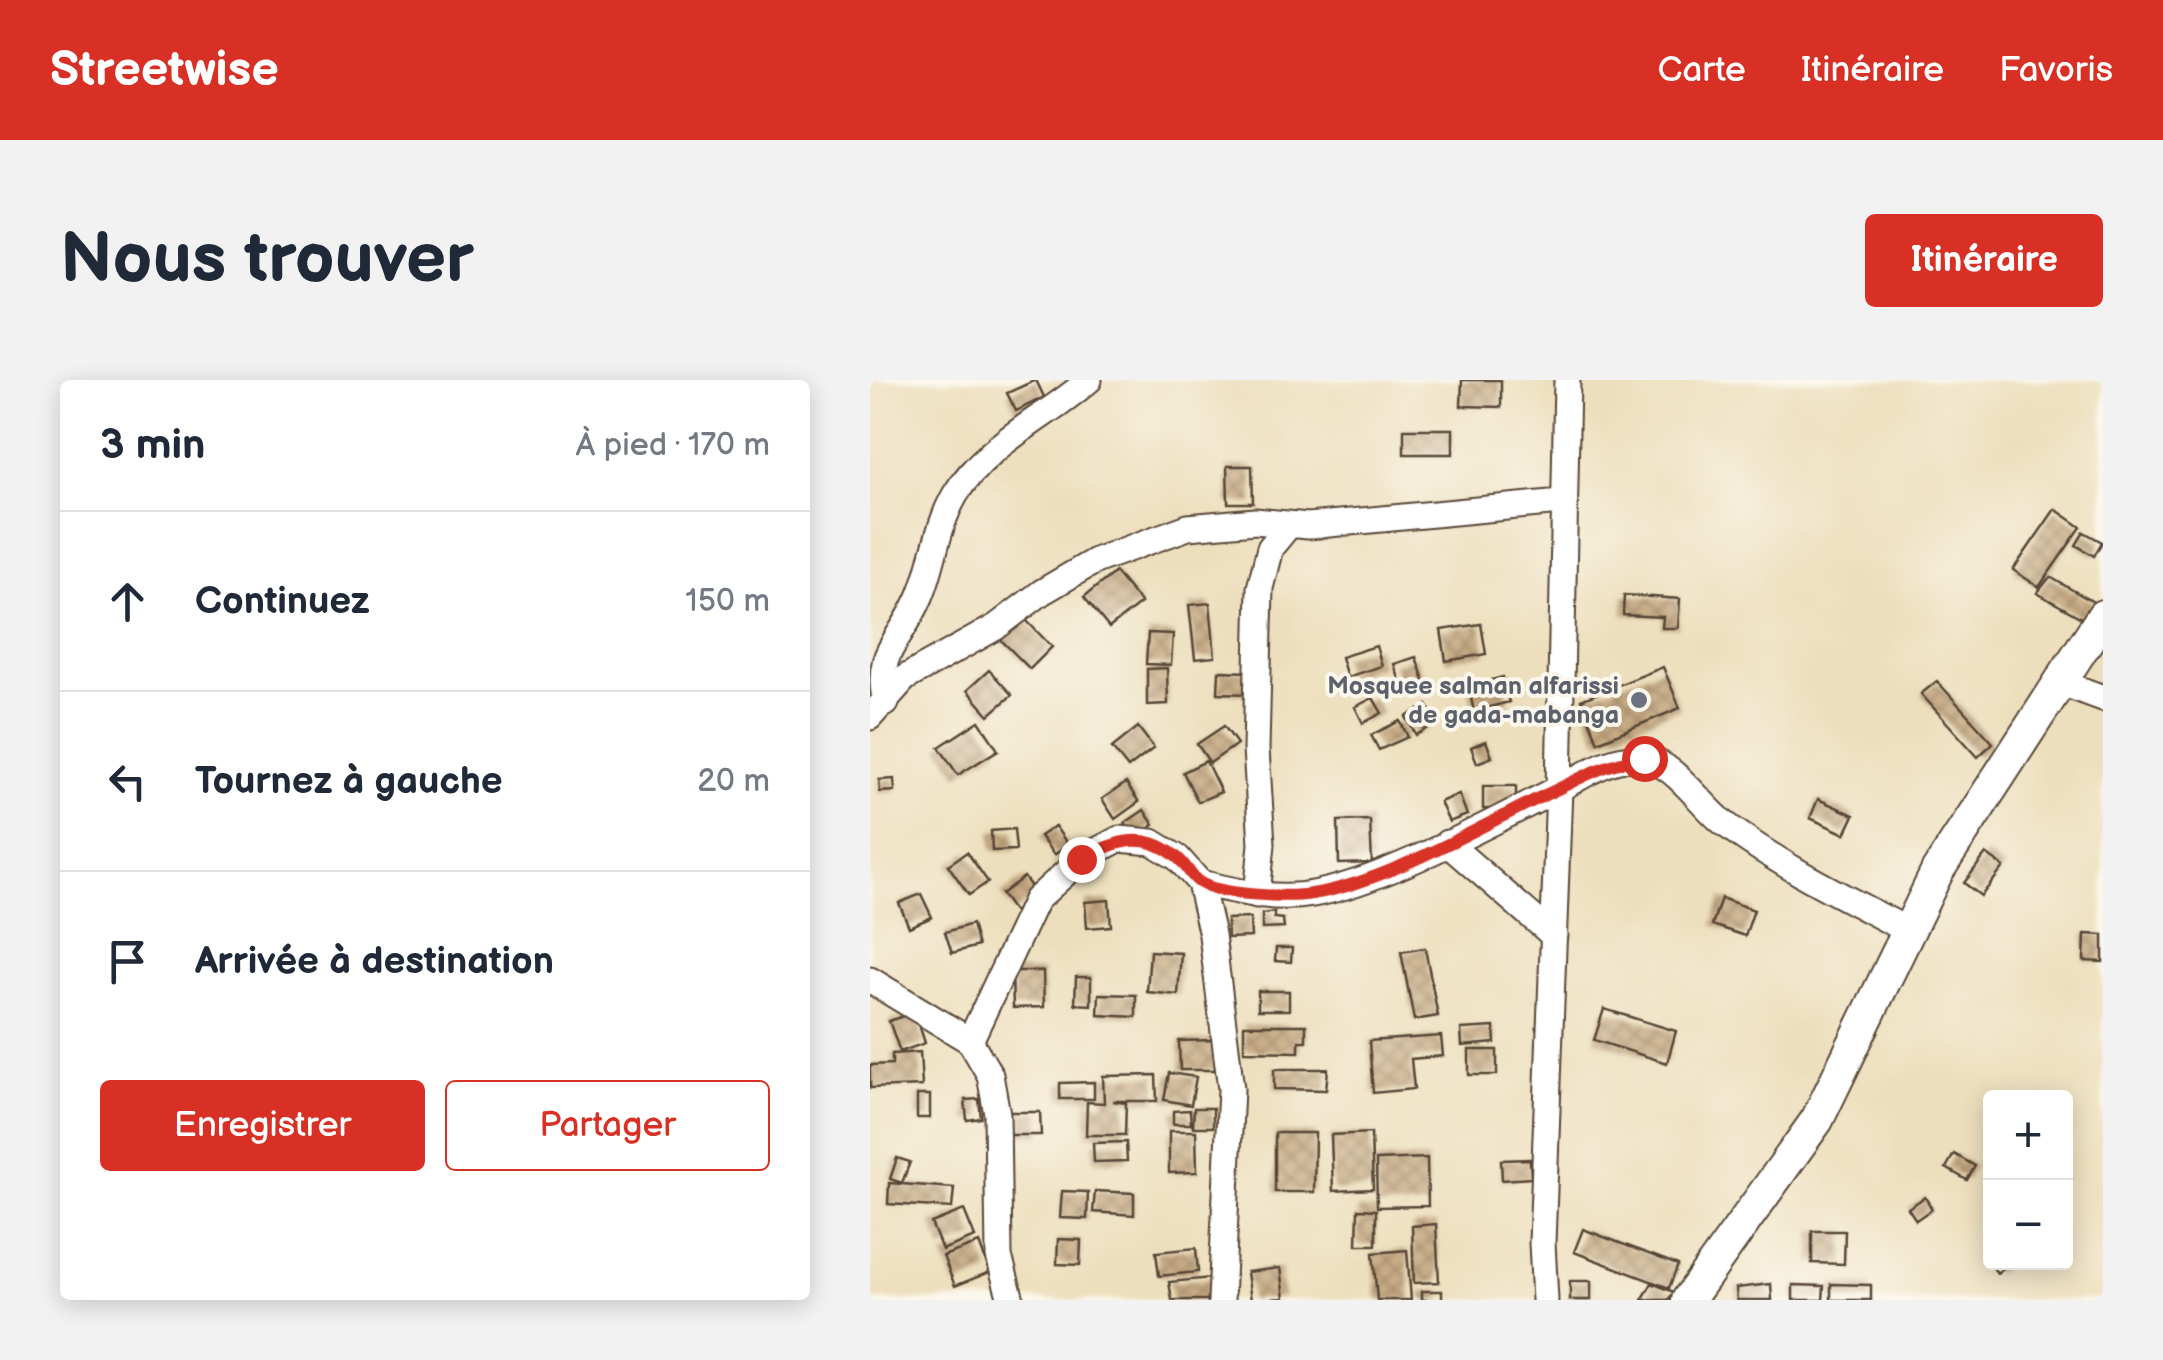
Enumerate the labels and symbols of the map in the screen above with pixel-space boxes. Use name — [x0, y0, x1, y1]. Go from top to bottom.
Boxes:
place label: Mosquee salman alfarissi de gada-mabanga — [1327, 671, 1619, 731]
marker: Mosquee salman alfarissi de gada-mabanga — [1628, 689, 1650, 711]
route start — [1622, 736, 1668, 782]
route end — [1059, 837, 1105, 883]

